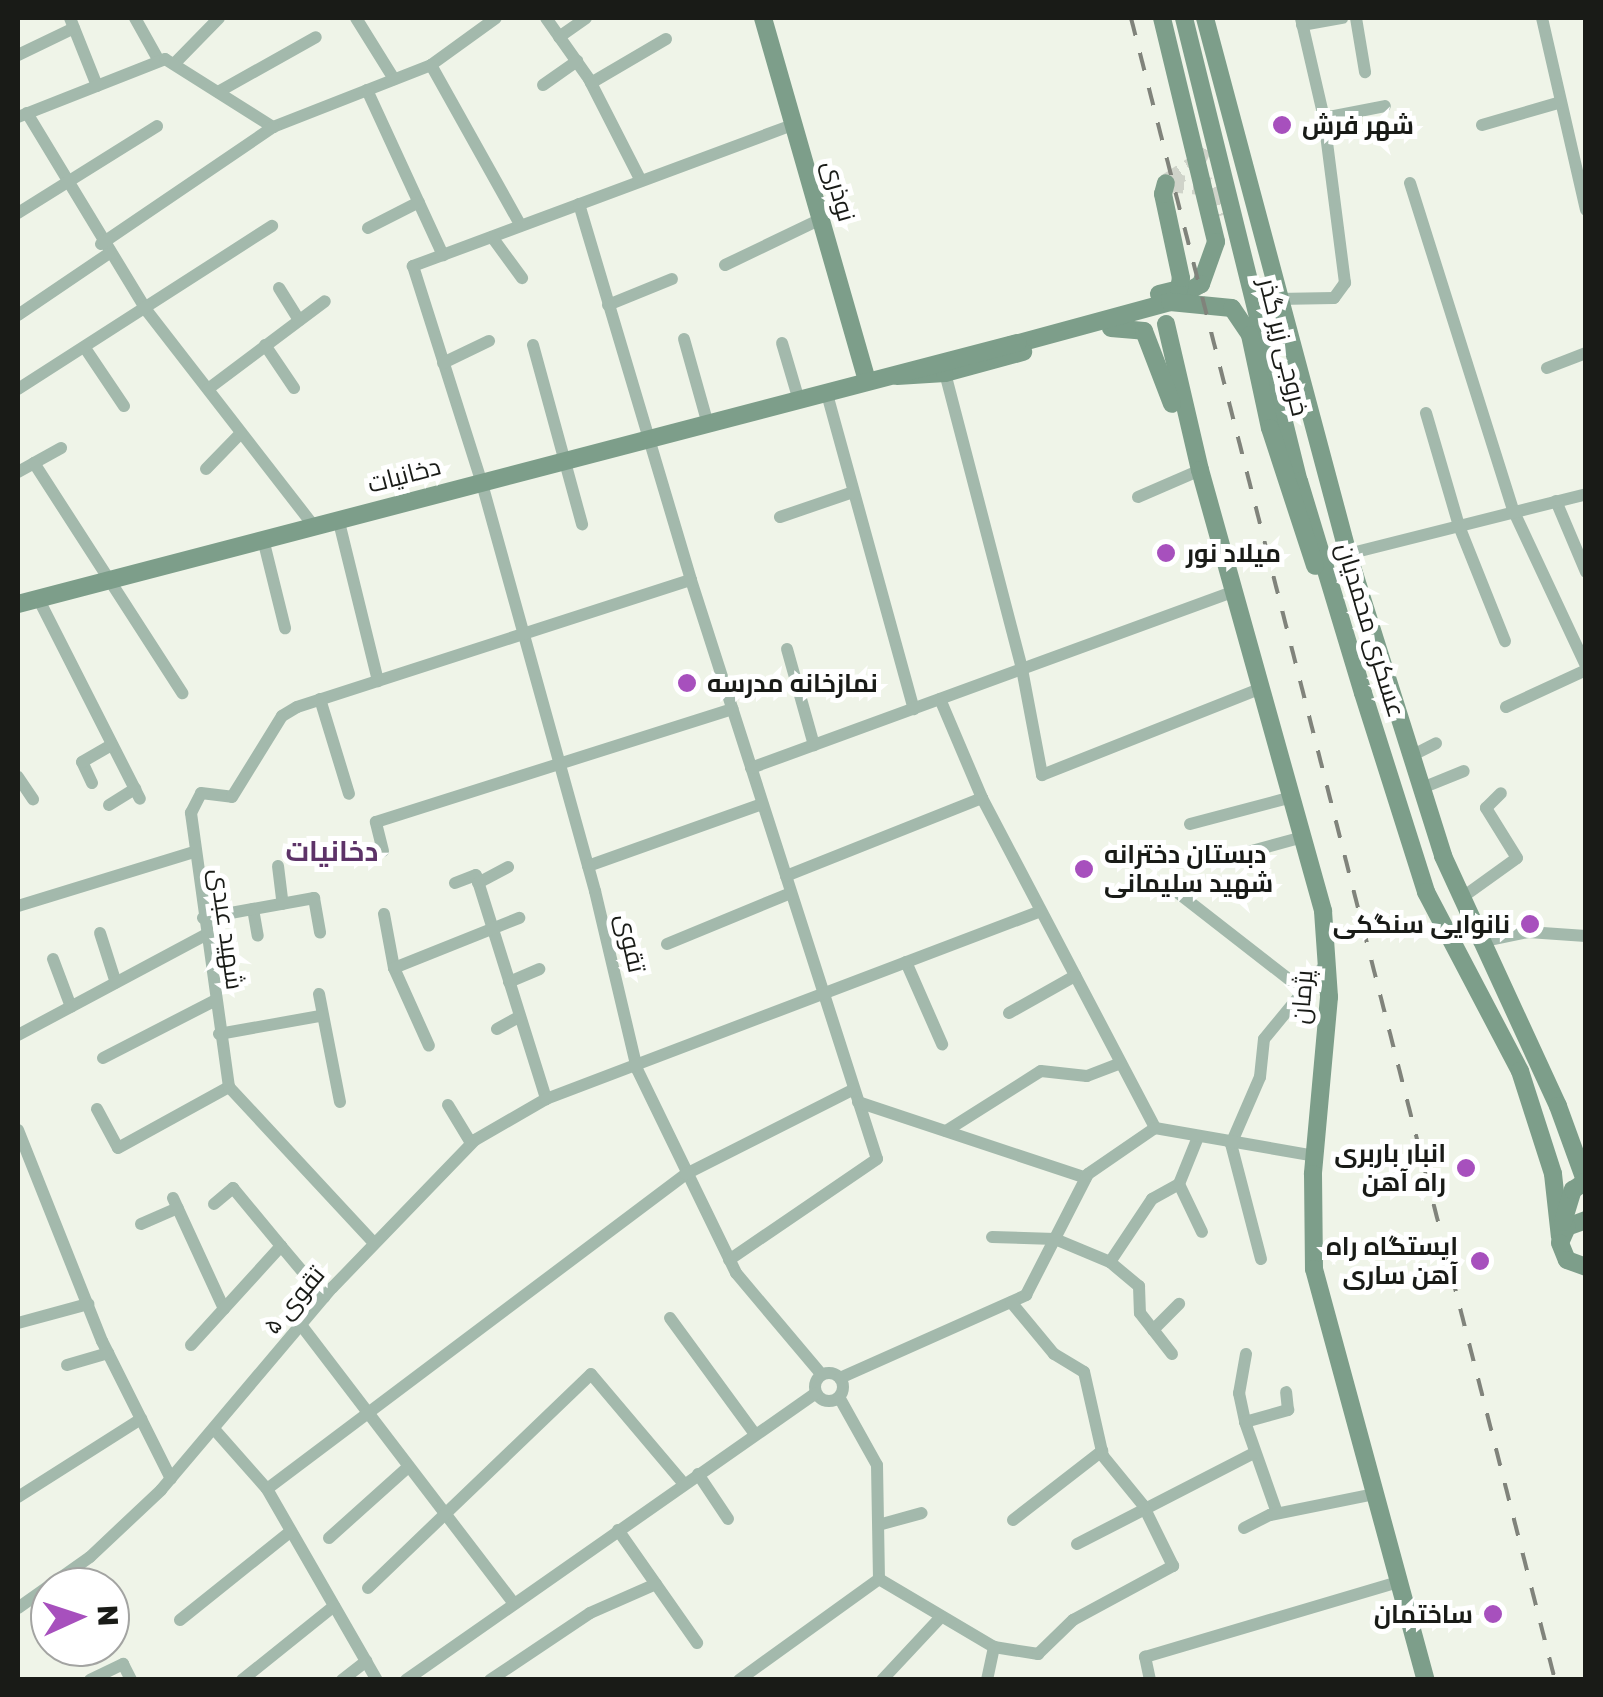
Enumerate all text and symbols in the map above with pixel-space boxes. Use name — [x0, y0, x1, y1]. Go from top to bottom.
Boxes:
place label: شهر فرش — [1302, 110, 1414, 140]
marker: شهر فرش — [1271, 114, 1293, 136]
street label: نوذری — [816, 157, 862, 225]
street label: خروجی زیر گذر — [1252, 275, 1316, 419]
street label: دخانیات — [364, 451, 444, 499]
place label: میلاد نور — [1186, 538, 1281, 568]
street label: عسکری محمدیان — [1330, 539, 1412, 721]
marker: میلاد نور — [1155, 542, 1177, 564]
place label: نمازخانه مدرسه — [707, 668, 878, 698]
marker: نمازخانه مدرسه — [676, 672, 698, 694]
district label: دخانیات — [286, 834, 378, 868]
place label: دبستان دخترانه شهید سلیمانی — [1104, 840, 1273, 899]
marker: دبستان دخترانه شهید سلیمانی — [1073, 858, 1095, 880]
street label: شهید عبدی — [204, 866, 250, 992]
place label: نانوایی سنگکی — [1333, 909, 1510, 939]
street label: تقوی — [610, 911, 652, 975]
marker: نانوایی سنگکی — [1519, 913, 1541, 935]
street label: پژمان — [1285, 969, 1319, 1025]
place label: انبار باربری راه آهن — [1334, 1139, 1446, 1198]
marker: انبار باربری راه آهن — [1455, 1157, 1477, 1179]
place label: ایستگاه راه آهن ساری — [1326, 1232, 1458, 1291]
marker: ایستگاه راه آهن ساری — [1467, 1248, 1493, 1274]
street label: تقوی ۵ — [257, 1260, 331, 1340]
north arrow — [30, 1567, 130, 1667]
place label: ساختمان — [1374, 1599, 1473, 1629]
marker: ساختمان — [1482, 1603, 1504, 1625]
text: N — [91, 1604, 125, 1627]

